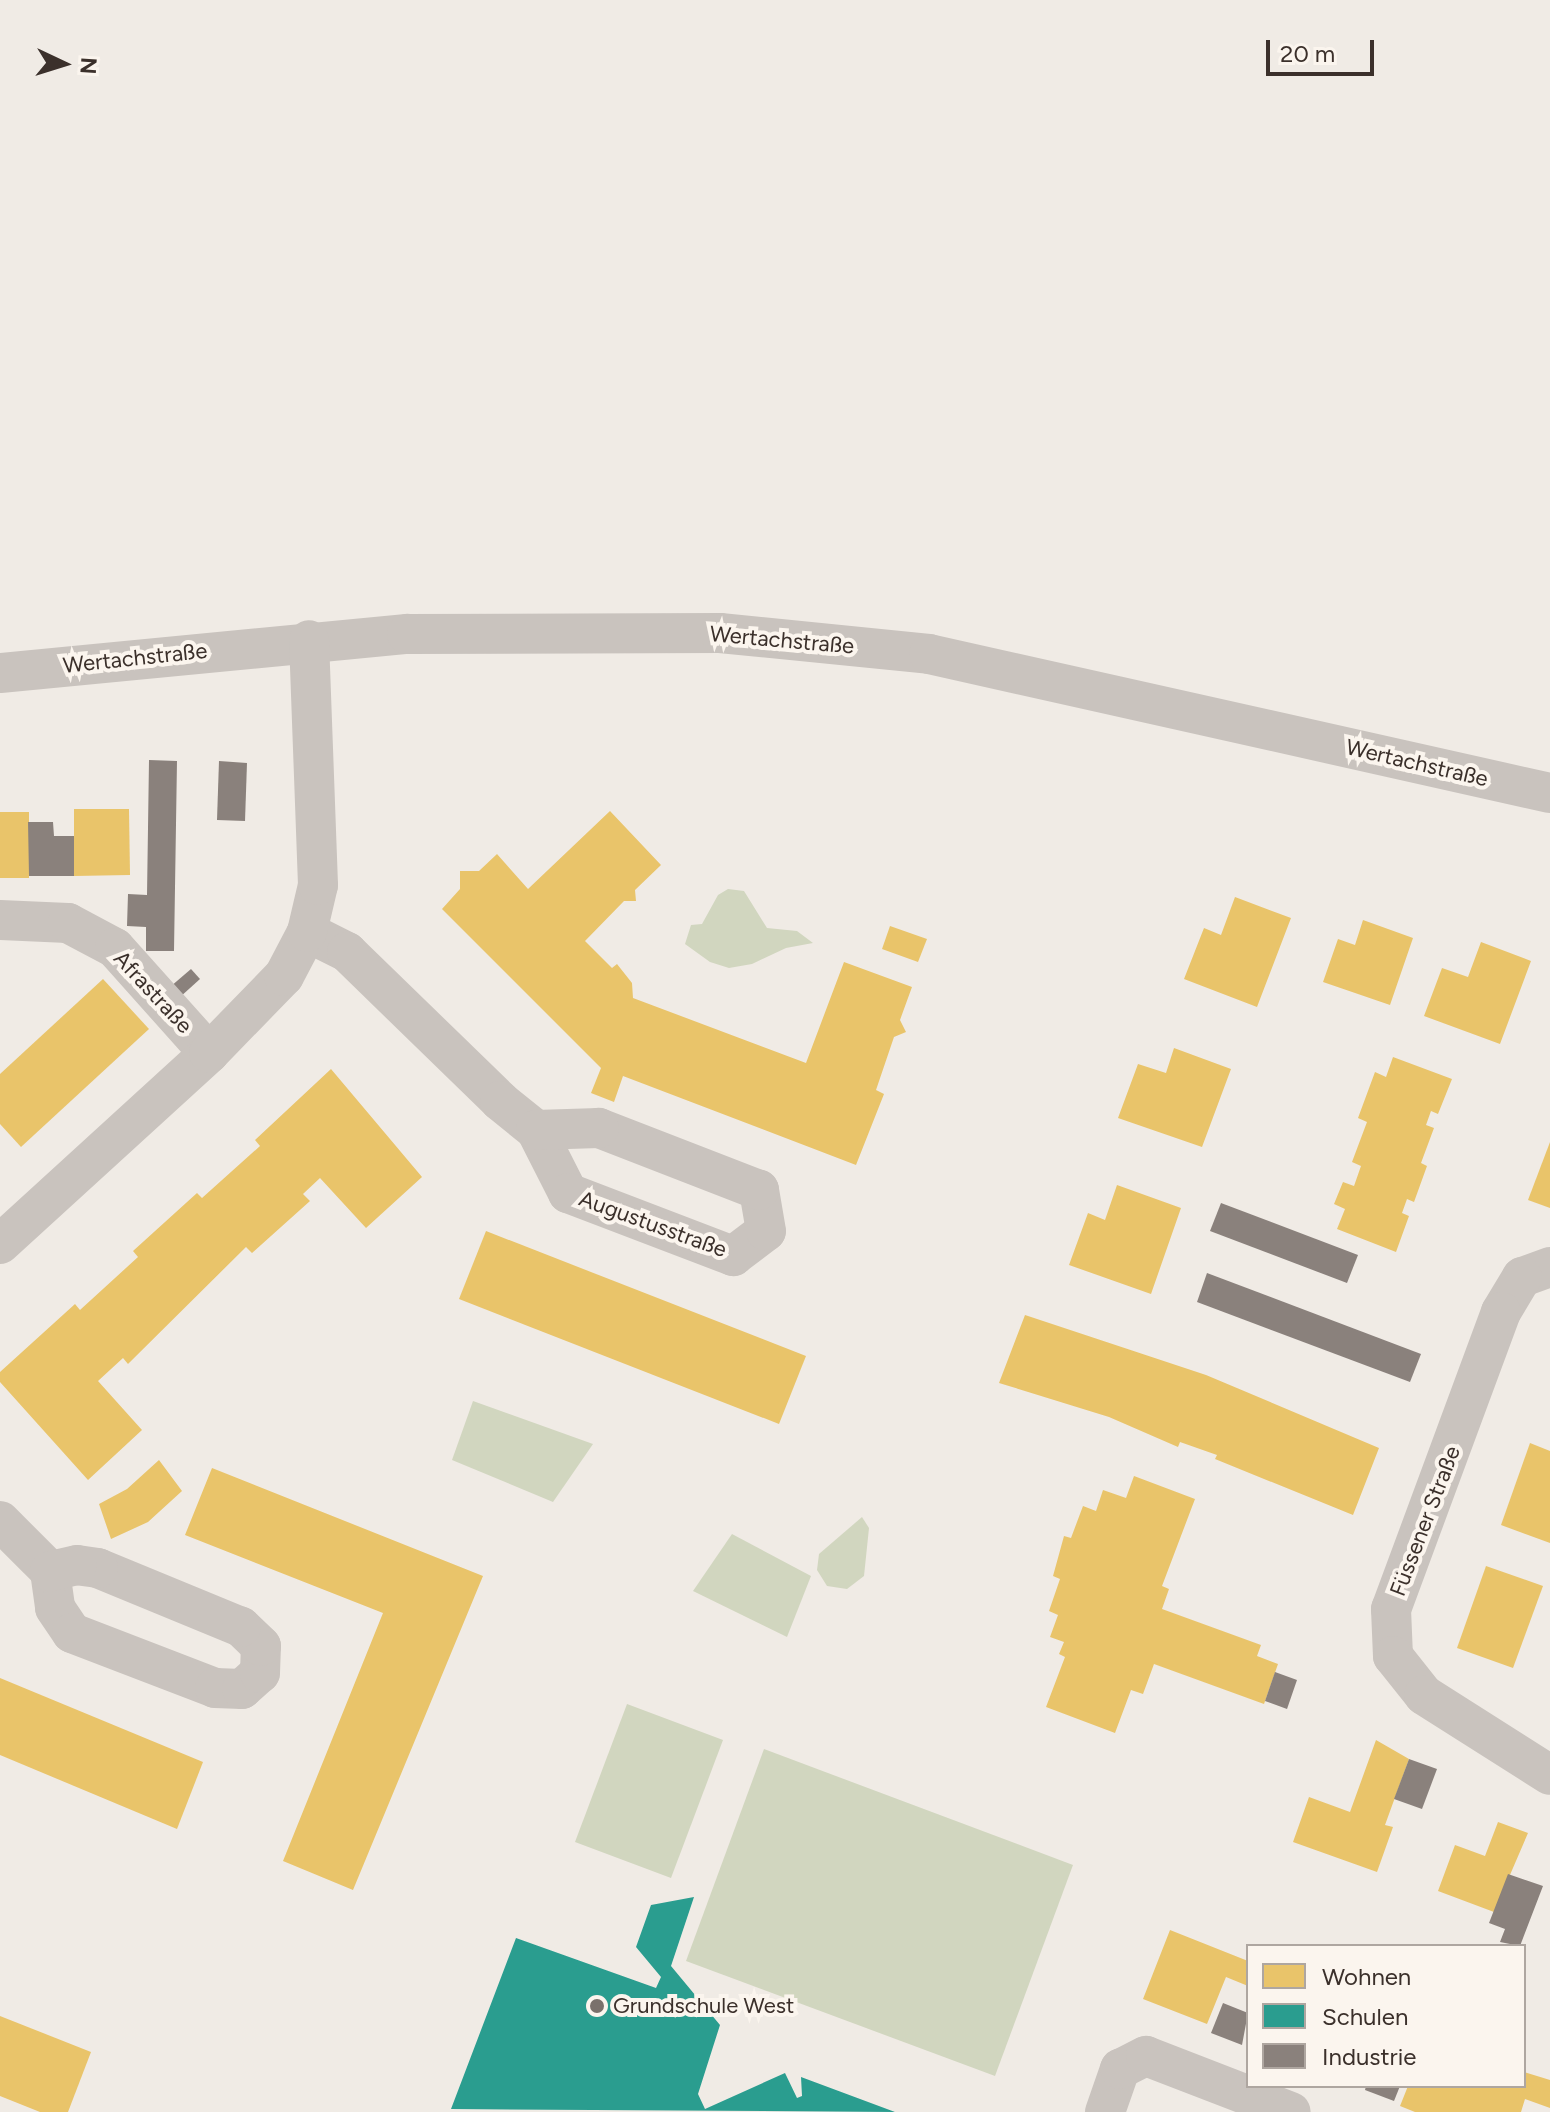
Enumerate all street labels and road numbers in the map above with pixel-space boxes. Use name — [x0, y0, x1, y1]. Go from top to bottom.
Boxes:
street label: Wertachstraße — [709, 621, 855, 659]
street label: Wertachstraße — [62, 637, 208, 679]
street label: Wertachstraße — [1343, 734, 1491, 792]
street label: Afrastraße — [108, 945, 198, 1039]
street label: Augustusstraße — [576, 1185, 730, 1263]
street label: Füssener Straße — [1384, 1442, 1466, 1600]

